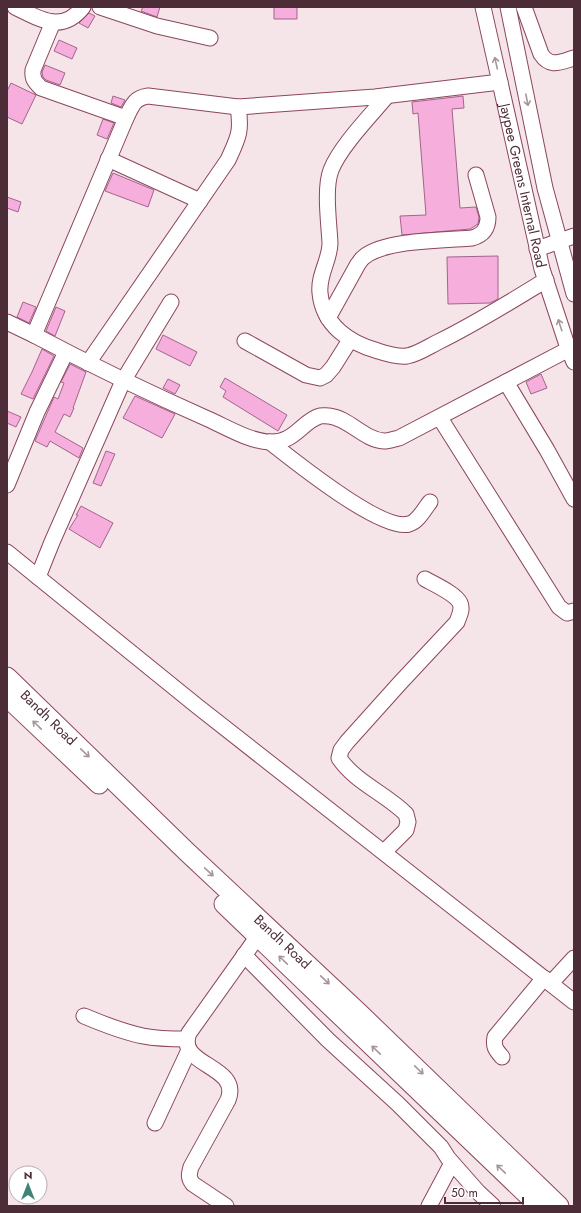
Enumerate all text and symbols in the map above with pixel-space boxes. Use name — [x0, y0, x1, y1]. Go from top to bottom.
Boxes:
one-way arrow — [492, 57, 500, 70]
one-way arrow — [523, 93, 531, 106]
street label: Jaypee Greens Internal Road — [495, 99, 551, 270]
one-way arrow — [556, 319, 563, 332]
street label: Bandh Road — [16, 685, 81, 750]
one-way arrow — [32, 720, 42, 730]
one-way arrow — [80, 748, 90, 758]
one-way arrow — [204, 867, 214, 877]
street label: Bandh Road — [250, 910, 316, 973]
one-way arrow — [278, 955, 288, 965]
one-way arrow — [319, 975, 329, 984]
one-way arrow — [372, 1046, 382, 1055]
one-way arrow — [414, 1065, 424, 1075]
north arrow — [8, 1165, 48, 1205]
one-way arrow — [496, 1165, 506, 1174]
text: N — [24, 1167, 32, 1183]
scale bar — [445, 1179, 523, 1205]
text: 50 m — [451, 1184, 478, 1202]

